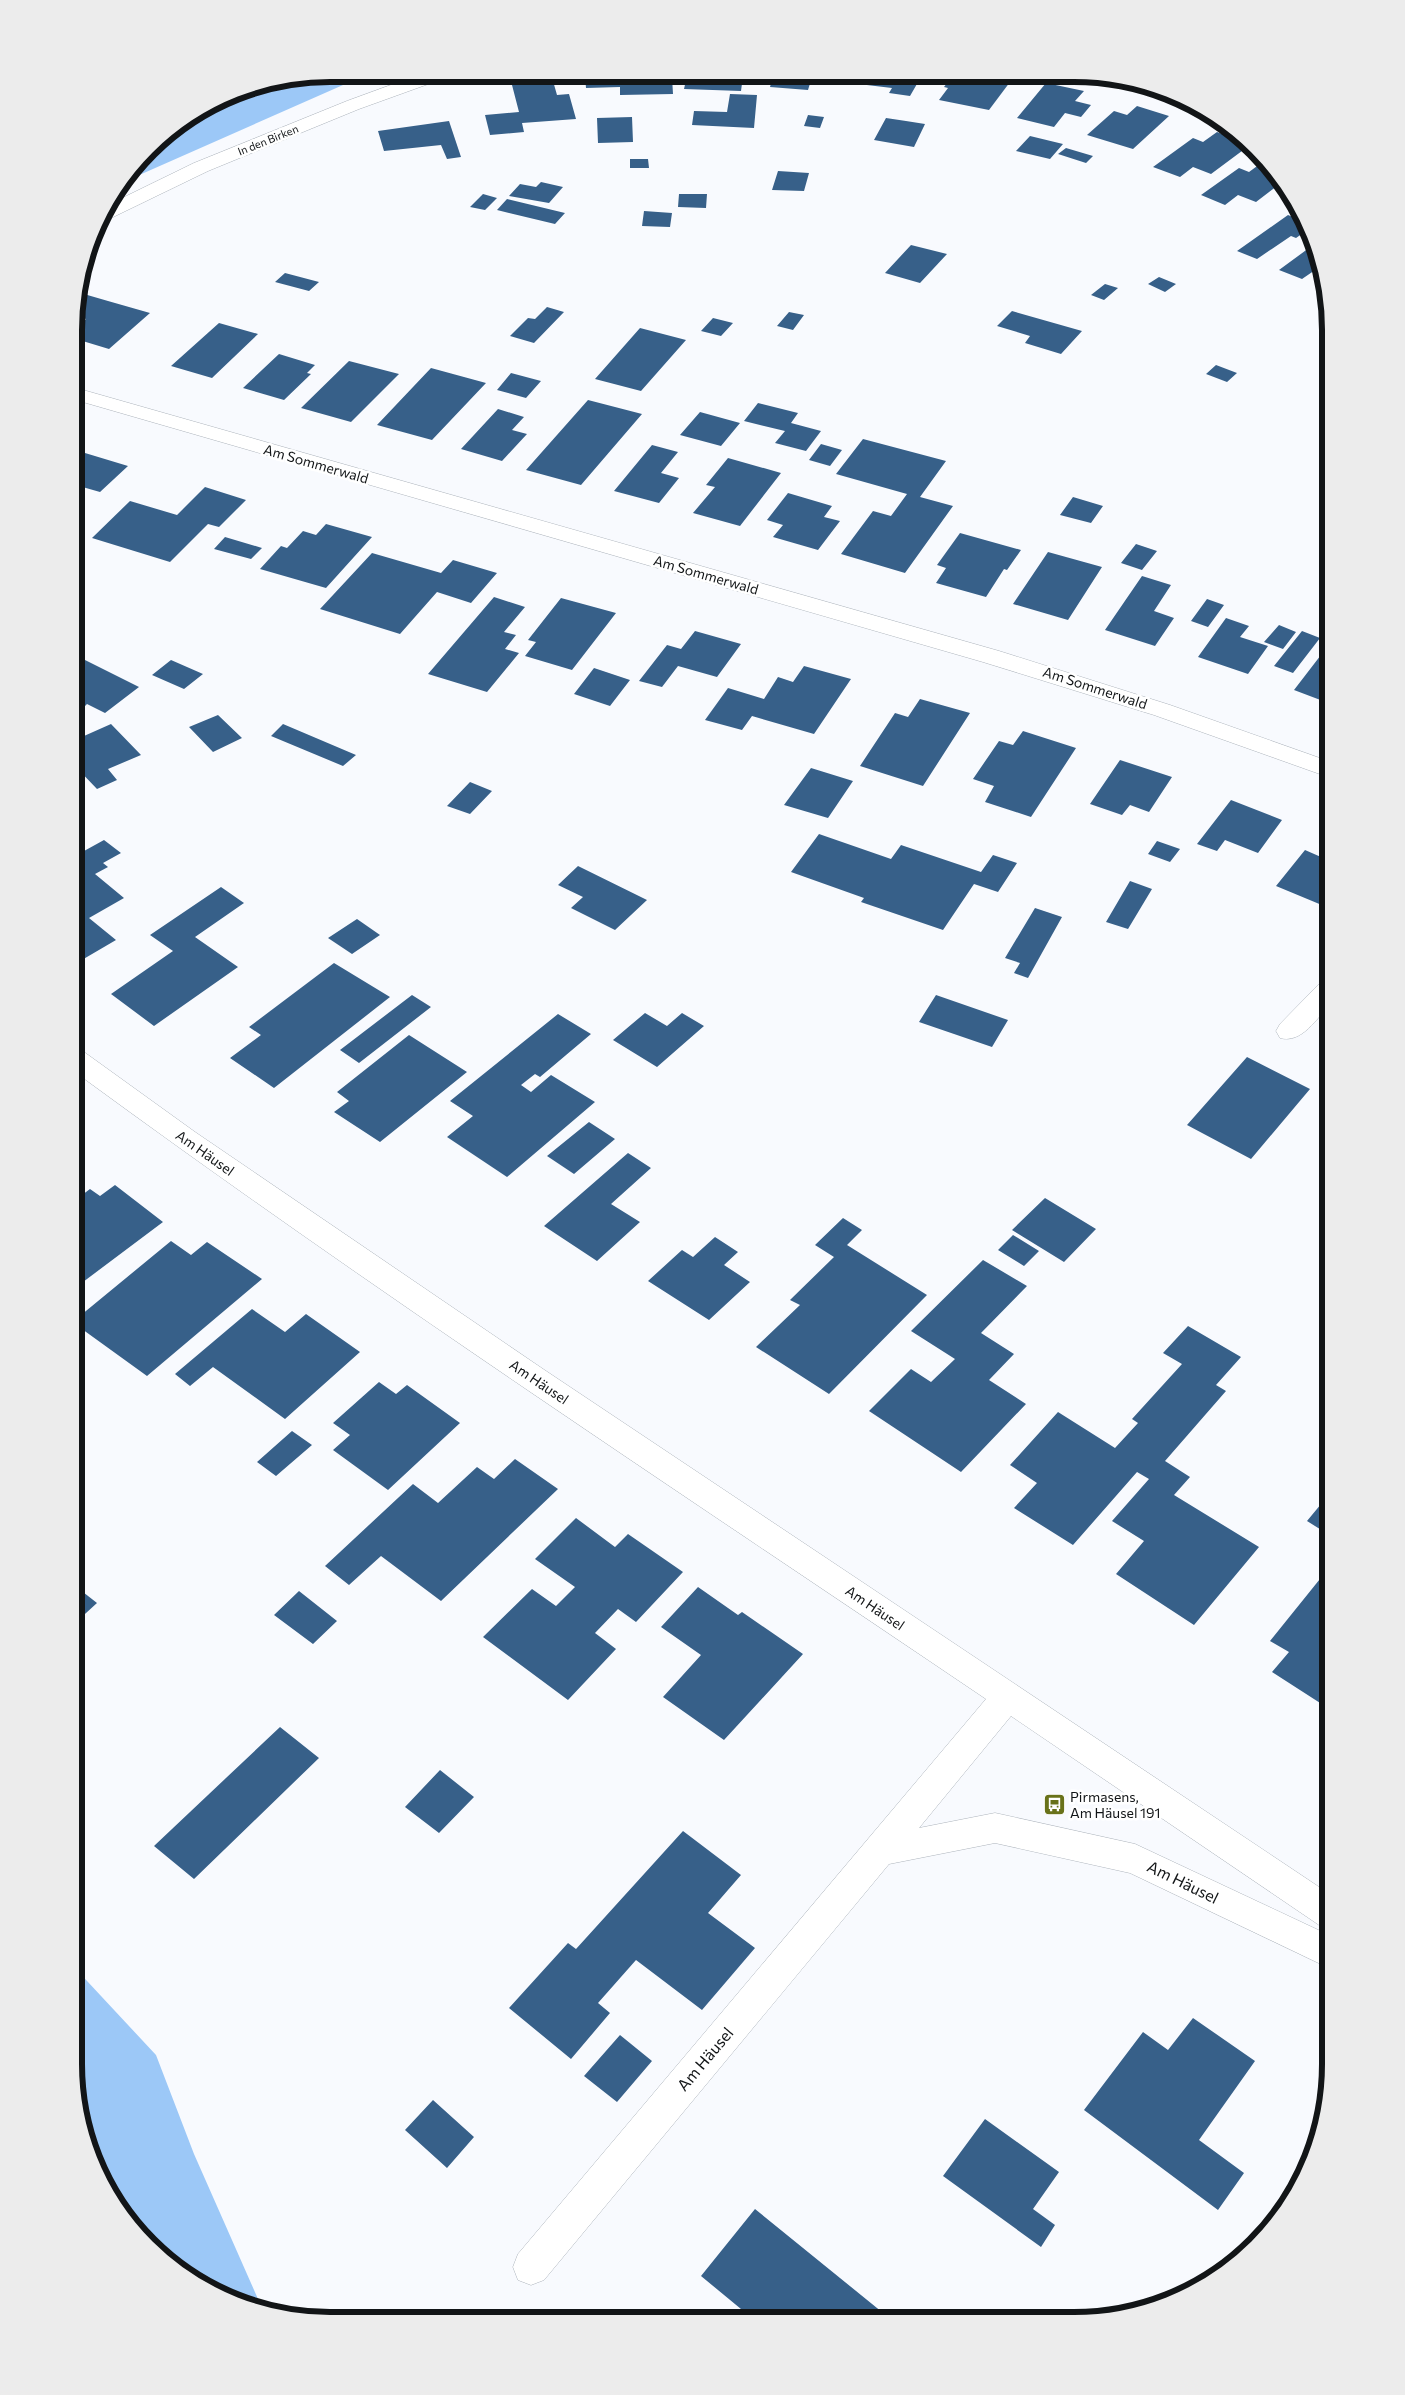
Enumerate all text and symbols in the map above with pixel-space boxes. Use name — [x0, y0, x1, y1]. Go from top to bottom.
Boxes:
street label: In den Birken — [236, 121, 300, 158]
street label: Am Sommerwald — [262, 440, 371, 487]
street label: Am Sommerwald — [652, 551, 761, 598]
street label: Am Sommerwald — [1041, 663, 1149, 712]
street label: Am Häusel — [173, 1126, 238, 1179]
street label: Am Häusel — [507, 1356, 572, 1407]
street label: Am Häusel — [843, 1582, 908, 1633]
place label: Pirmasens, Am Häusel 191 — [1070, 1788, 1161, 1821]
bus stop icon: Pirmasens, Am Häusel 191 — [1042, 1793, 1066, 1817]
street label: Am Häusel — [1144, 1856, 1222, 1907]
street label: Am Häusel — [673, 2023, 737, 2094]

